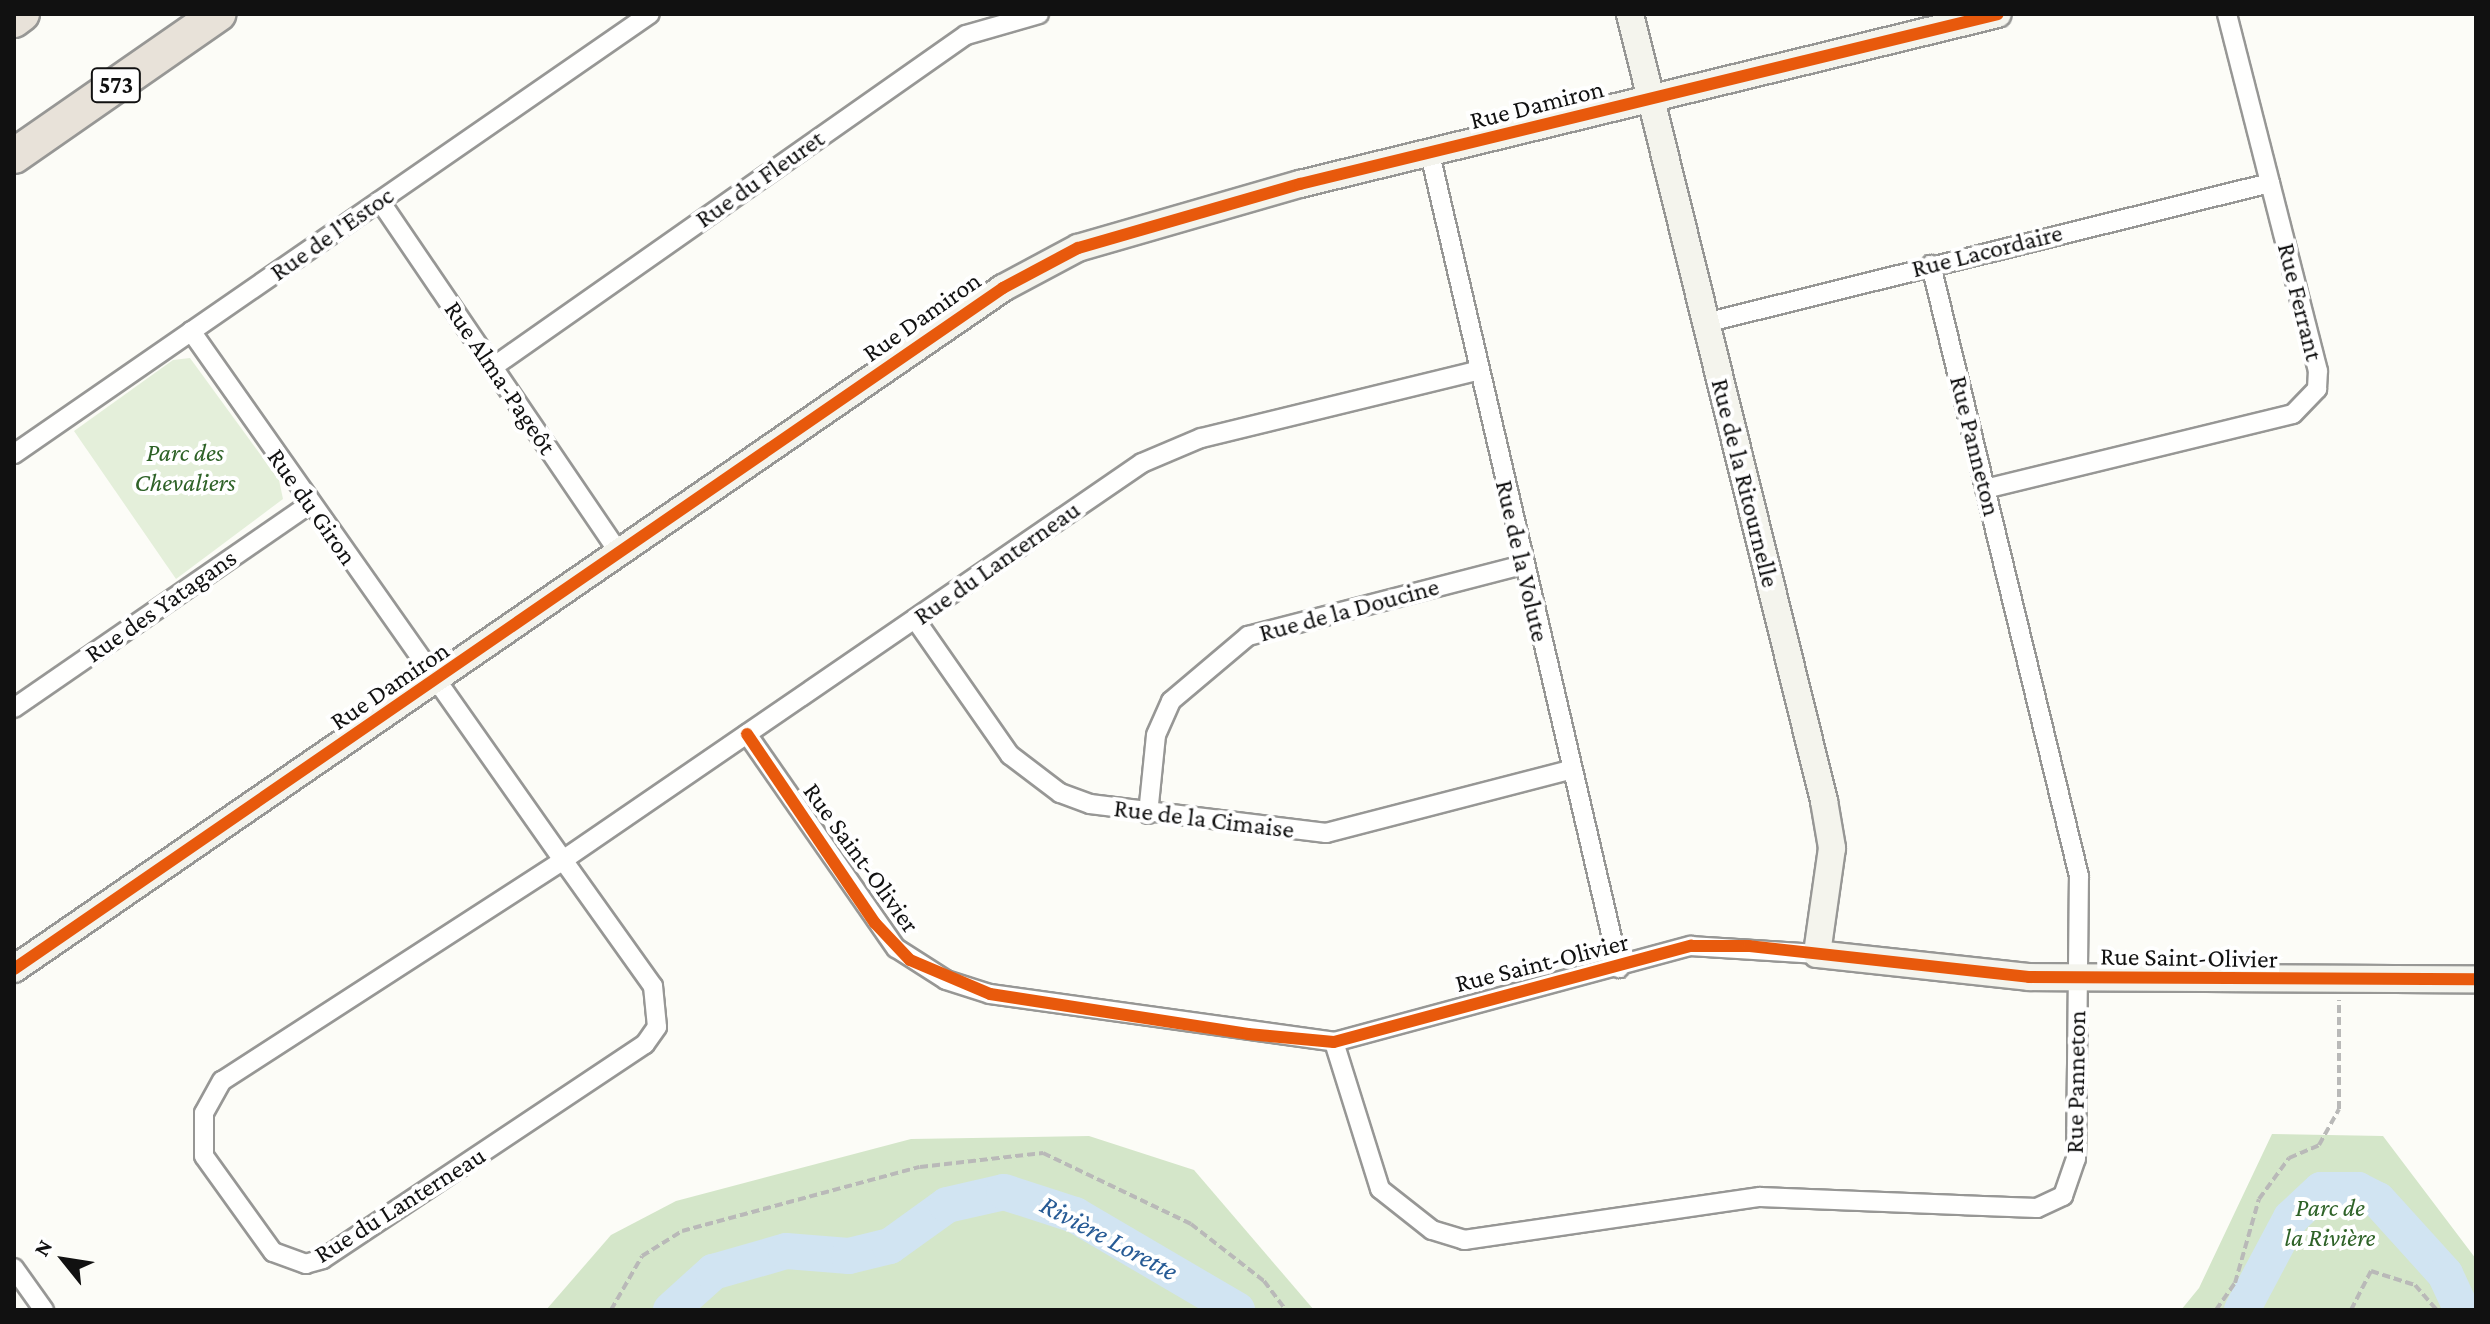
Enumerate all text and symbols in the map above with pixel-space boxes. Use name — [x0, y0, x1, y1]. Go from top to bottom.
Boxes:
road number: 573 — [90, 65, 142, 105]
street label: Rue Damiron — [1467, 73, 1607, 137]
street label: Rue du Fleuret — [690, 123, 830, 235]
street label: Rue de l'Estoc — [264, 180, 400, 288]
street label: Rue Lacordaire — [1908, 217, 2066, 285]
street label: Rue Ferrant — [2270, 240, 2330, 364]
street label: Rue Damiron — [857, 265, 987, 369]
street label: Rue Alma-Pageôt — [437, 295, 563, 461]
street label: Rue Panneton — [1943, 373, 2007, 519]
street label: Rue de la Ritournelle — [1704, 375, 1786, 591]
park label: Parc des Chevaliers — [134, 437, 236, 498]
street label: Rue du Giron — [260, 443, 364, 571]
street label: Rue de la Volute — [1488, 477, 1556, 645]
street label: Rue du Lanterneau — [908, 494, 1086, 632]
street label: Rue des Yatagans — [79, 542, 243, 670]
street label: Rue de la Doucine — [1256, 571, 1442, 649]
street label: Rue Damiron — [325, 635, 455, 737]
street label: Rue Saint-Olivier — [796, 777, 926, 939]
street label: Rue de la Cimaise — [1112, 792, 1296, 846]
street label: Rue Saint-Olivier — [1452, 926, 1632, 1000]
street label: Rue Saint-Olivier — [2100, 941, 2278, 975]
street label: Rue Panneton — [2059, 1010, 2093, 1154]
street label: Rue du Lanterneau — [309, 1140, 491, 1270]
water label: Rivière Lorette — [1035, 1188, 1183, 1288]
park label: Parc de la Rivière — [2285, 1192, 2375, 1254]
north arrow — [24, 1220, 104, 1300]
text: N — [28, 1235, 57, 1260]

